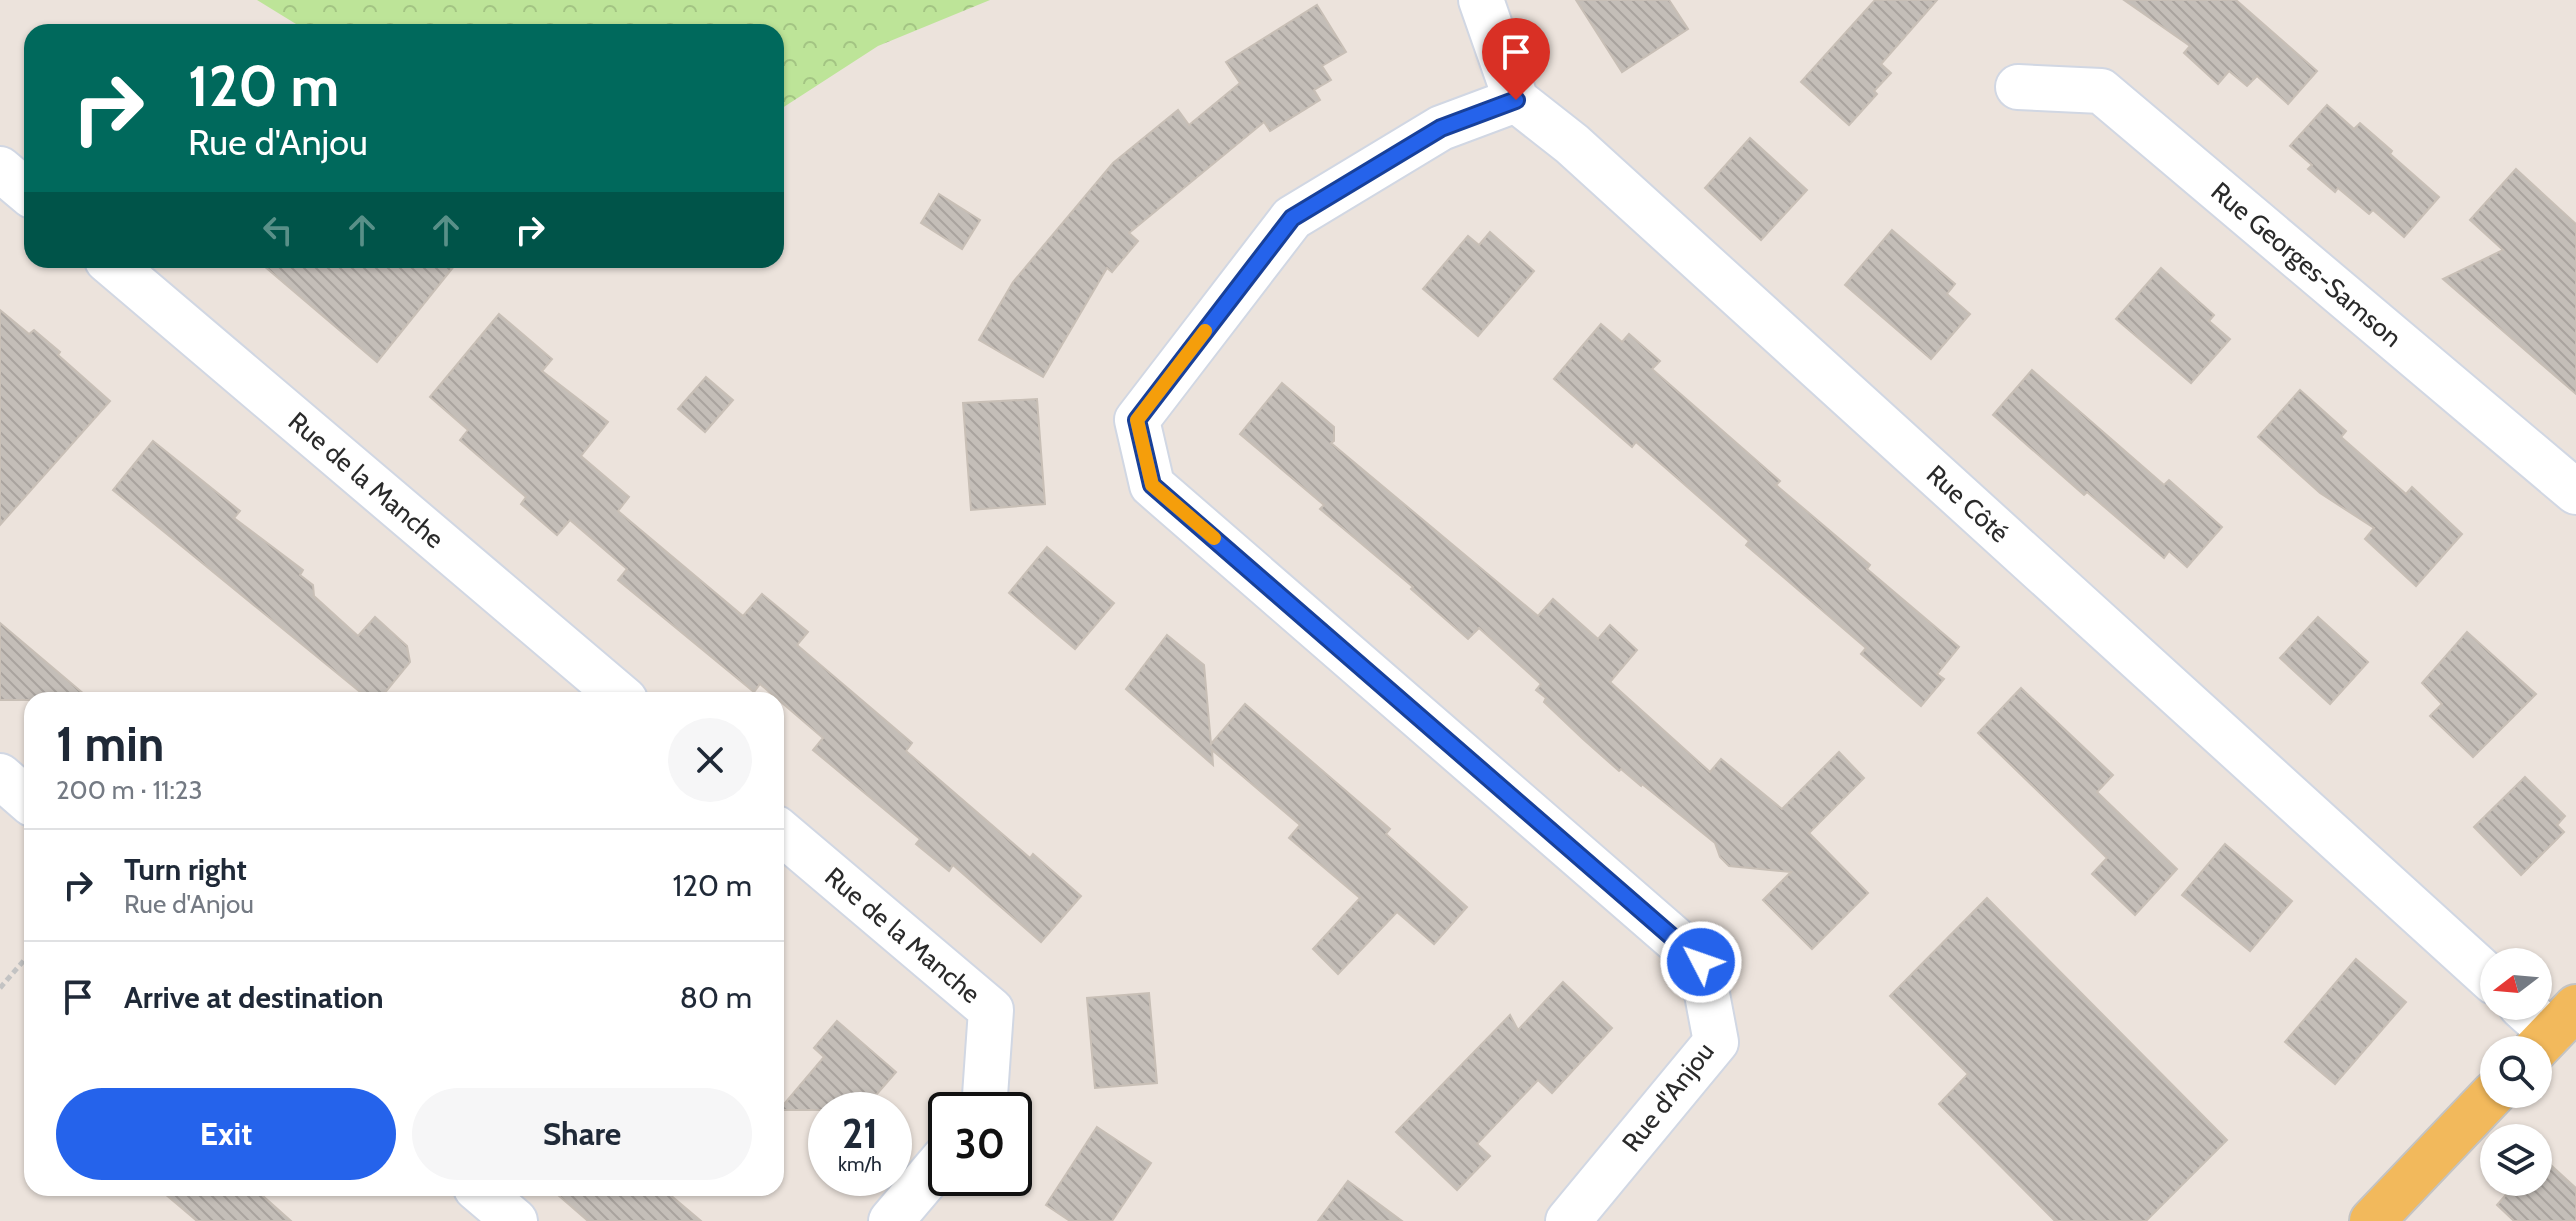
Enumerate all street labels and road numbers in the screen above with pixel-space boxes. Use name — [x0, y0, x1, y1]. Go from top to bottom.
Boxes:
street label: Rue Georges-Samson — [2205, 175, 2408, 354]
street label: Rue de la Manche — [282, 405, 450, 555]
street label: Rue Côté — [1920, 458, 2016, 549]
street label: Rue de la Manche — [819, 861, 987, 1010]
street label: Rue d'Anjou — [1615, 1036, 1721, 1158]

